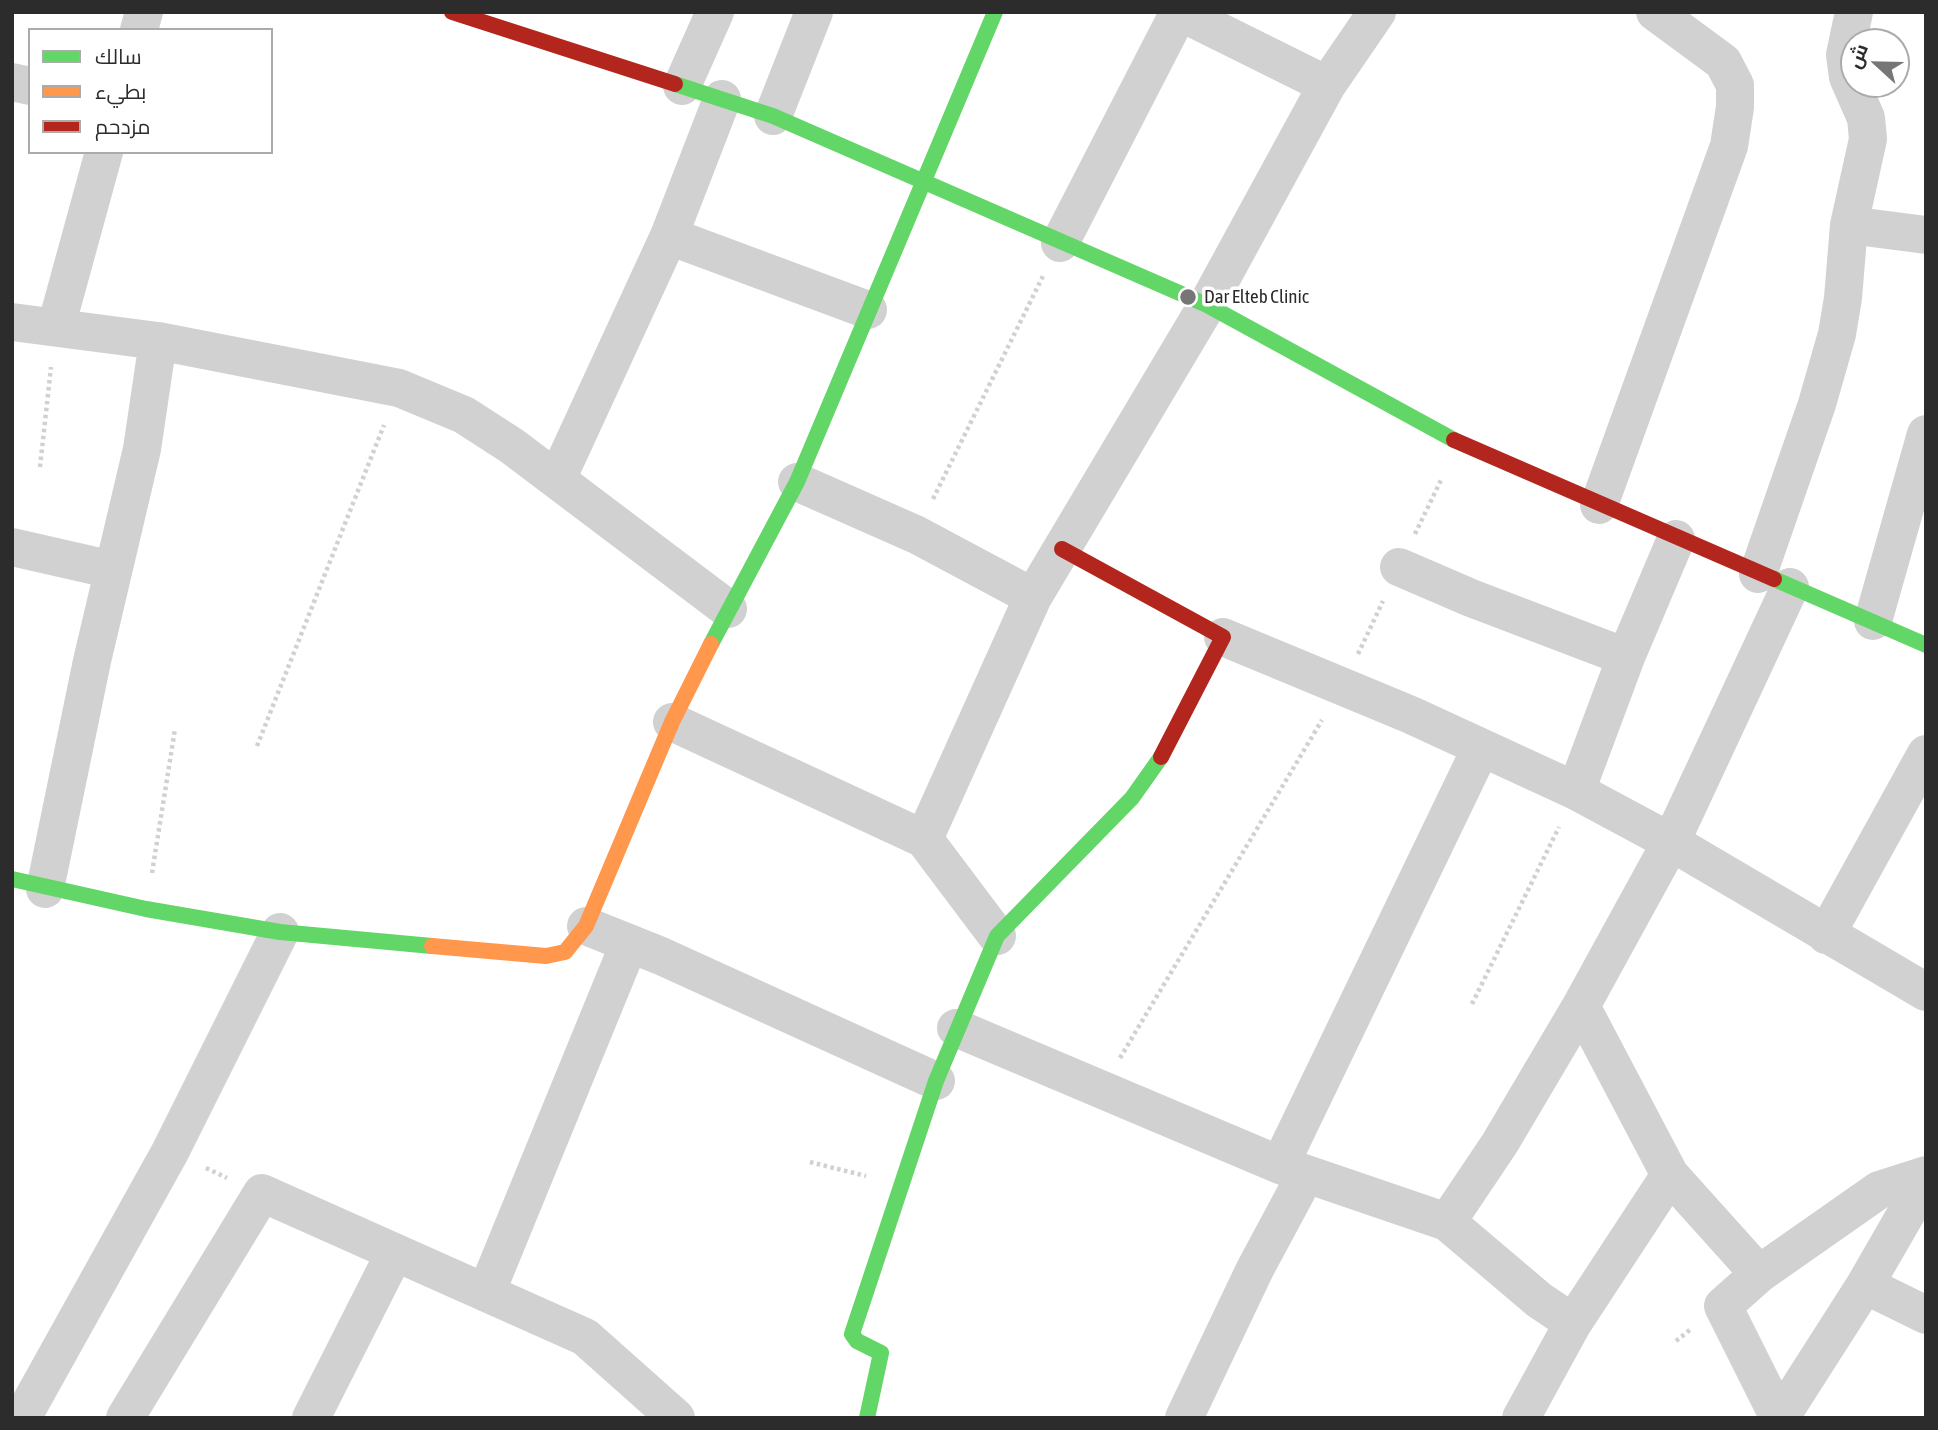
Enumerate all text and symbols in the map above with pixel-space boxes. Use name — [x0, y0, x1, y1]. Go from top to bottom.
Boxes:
legend — [28, 28, 273, 154]
north arrow — [1840, 28, 1910, 98]
text: ش — [1843, 40, 1872, 71]
text: سالك — [95, 44, 142, 68]
text: بطيء — [95, 79, 146, 103]
text: مزدحم — [95, 114, 150, 138]
place label: Dar Elteb Clinic — [1204, 286, 1309, 308]
marker: Dar Elteb Clinic — [1178, 287, 1198, 307]

